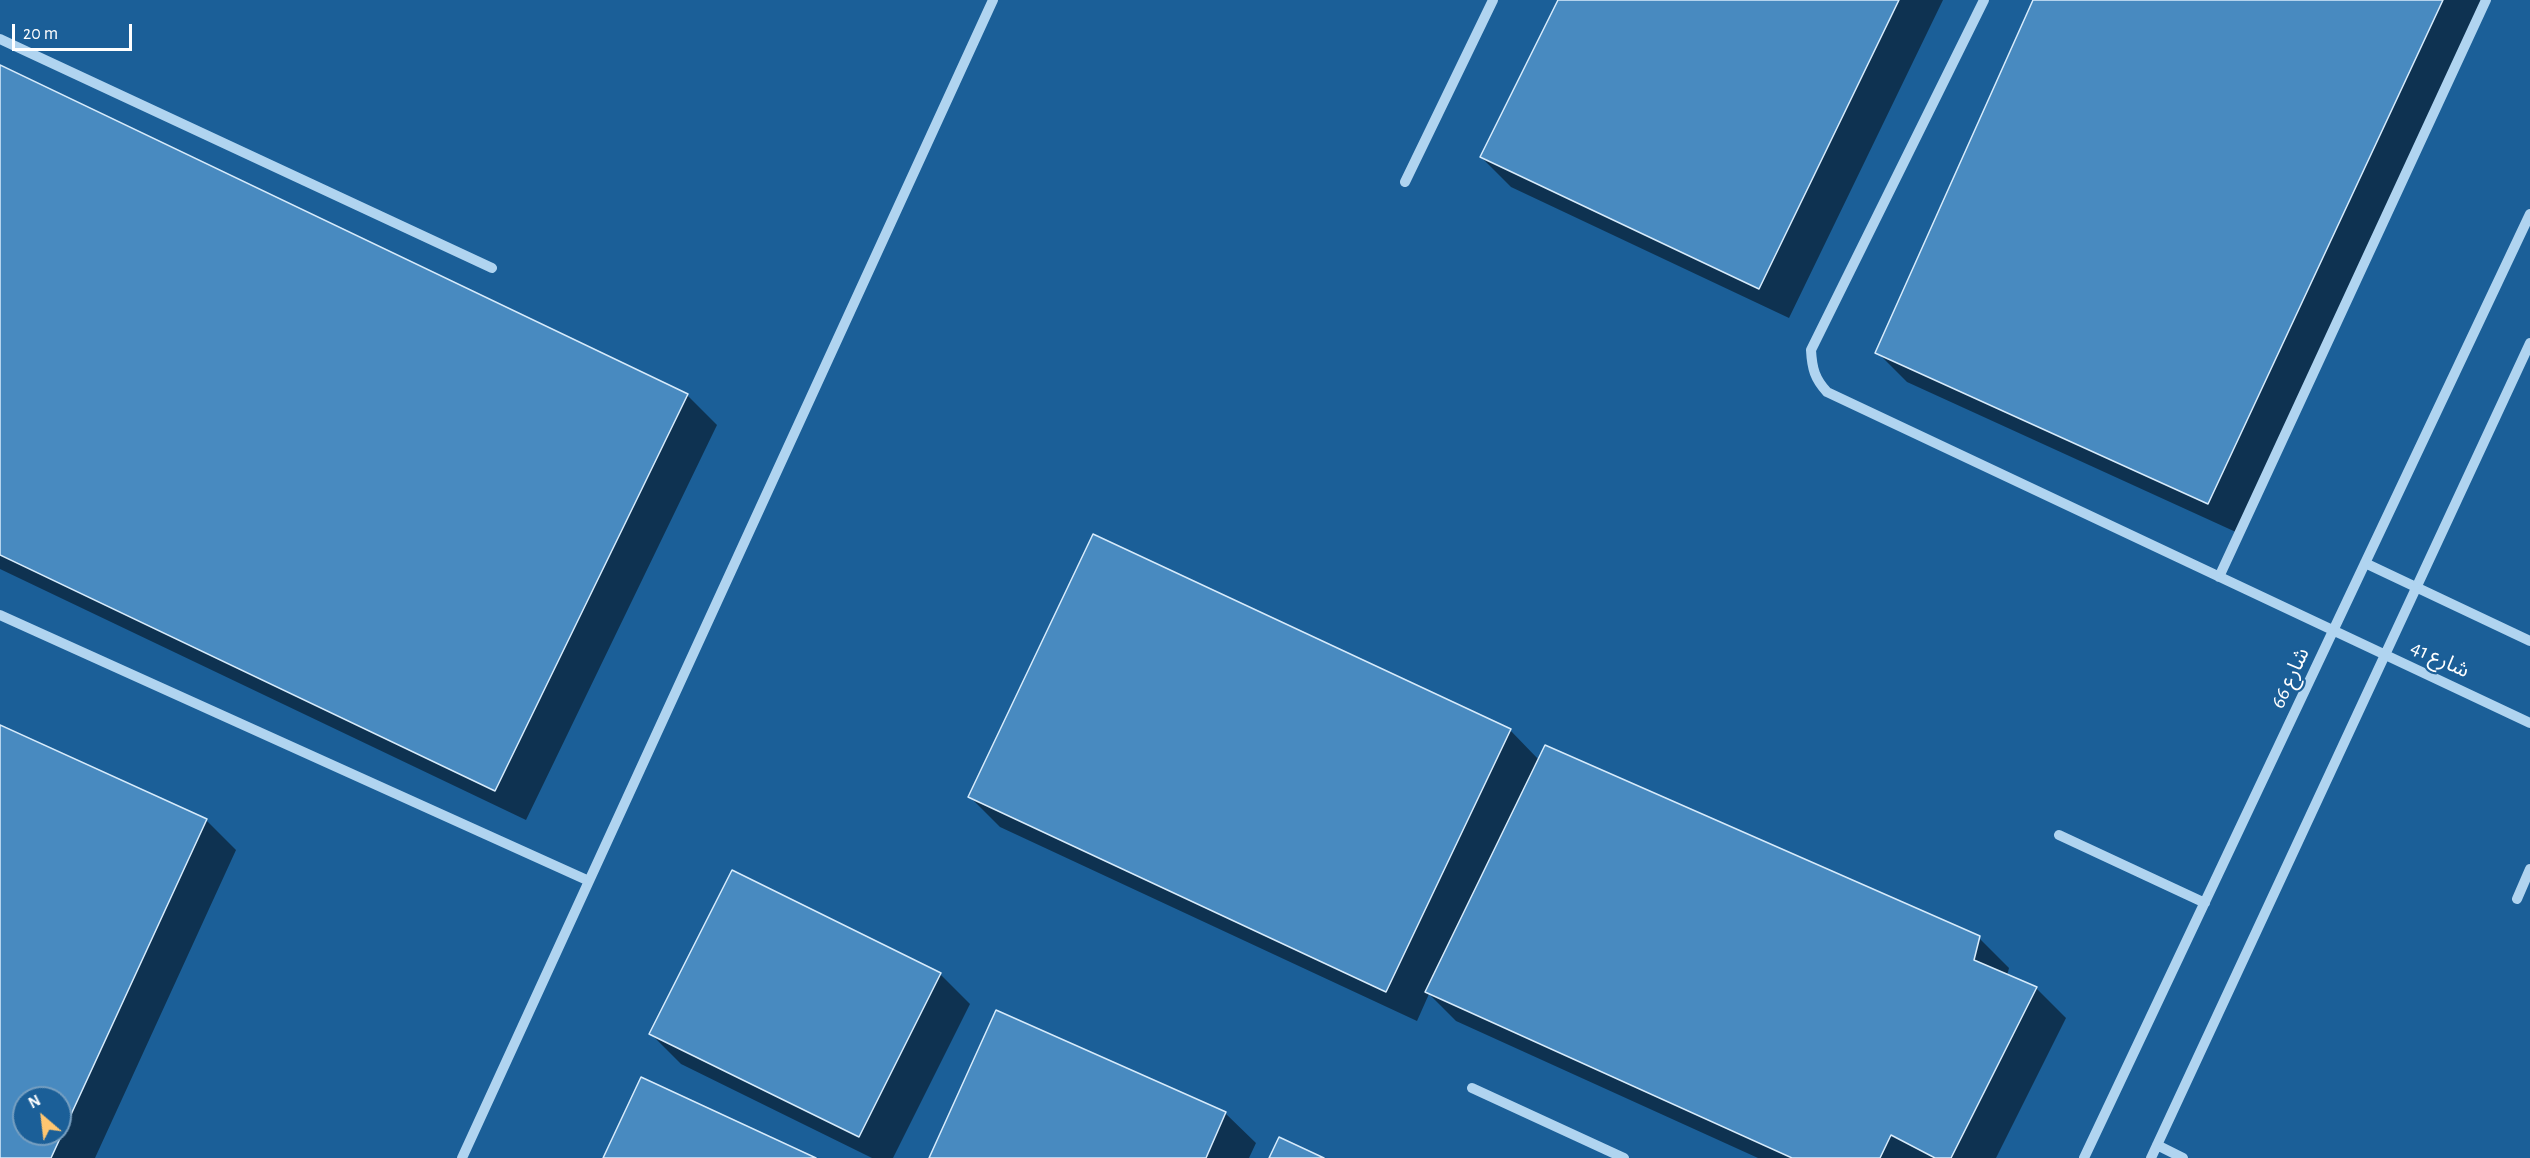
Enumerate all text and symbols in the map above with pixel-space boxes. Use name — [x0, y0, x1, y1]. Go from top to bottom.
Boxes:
scale bar — [15, 12, 135, 50]
text: 20 m — [23, 25, 58, 43]
street label: شارع 41 — [2407, 635, 2473, 683]
street label: شارع 66 — [2265, 644, 2315, 712]
north arrow — [12, 1086, 72, 1146]
text: N — [26, 1092, 43, 1112]

